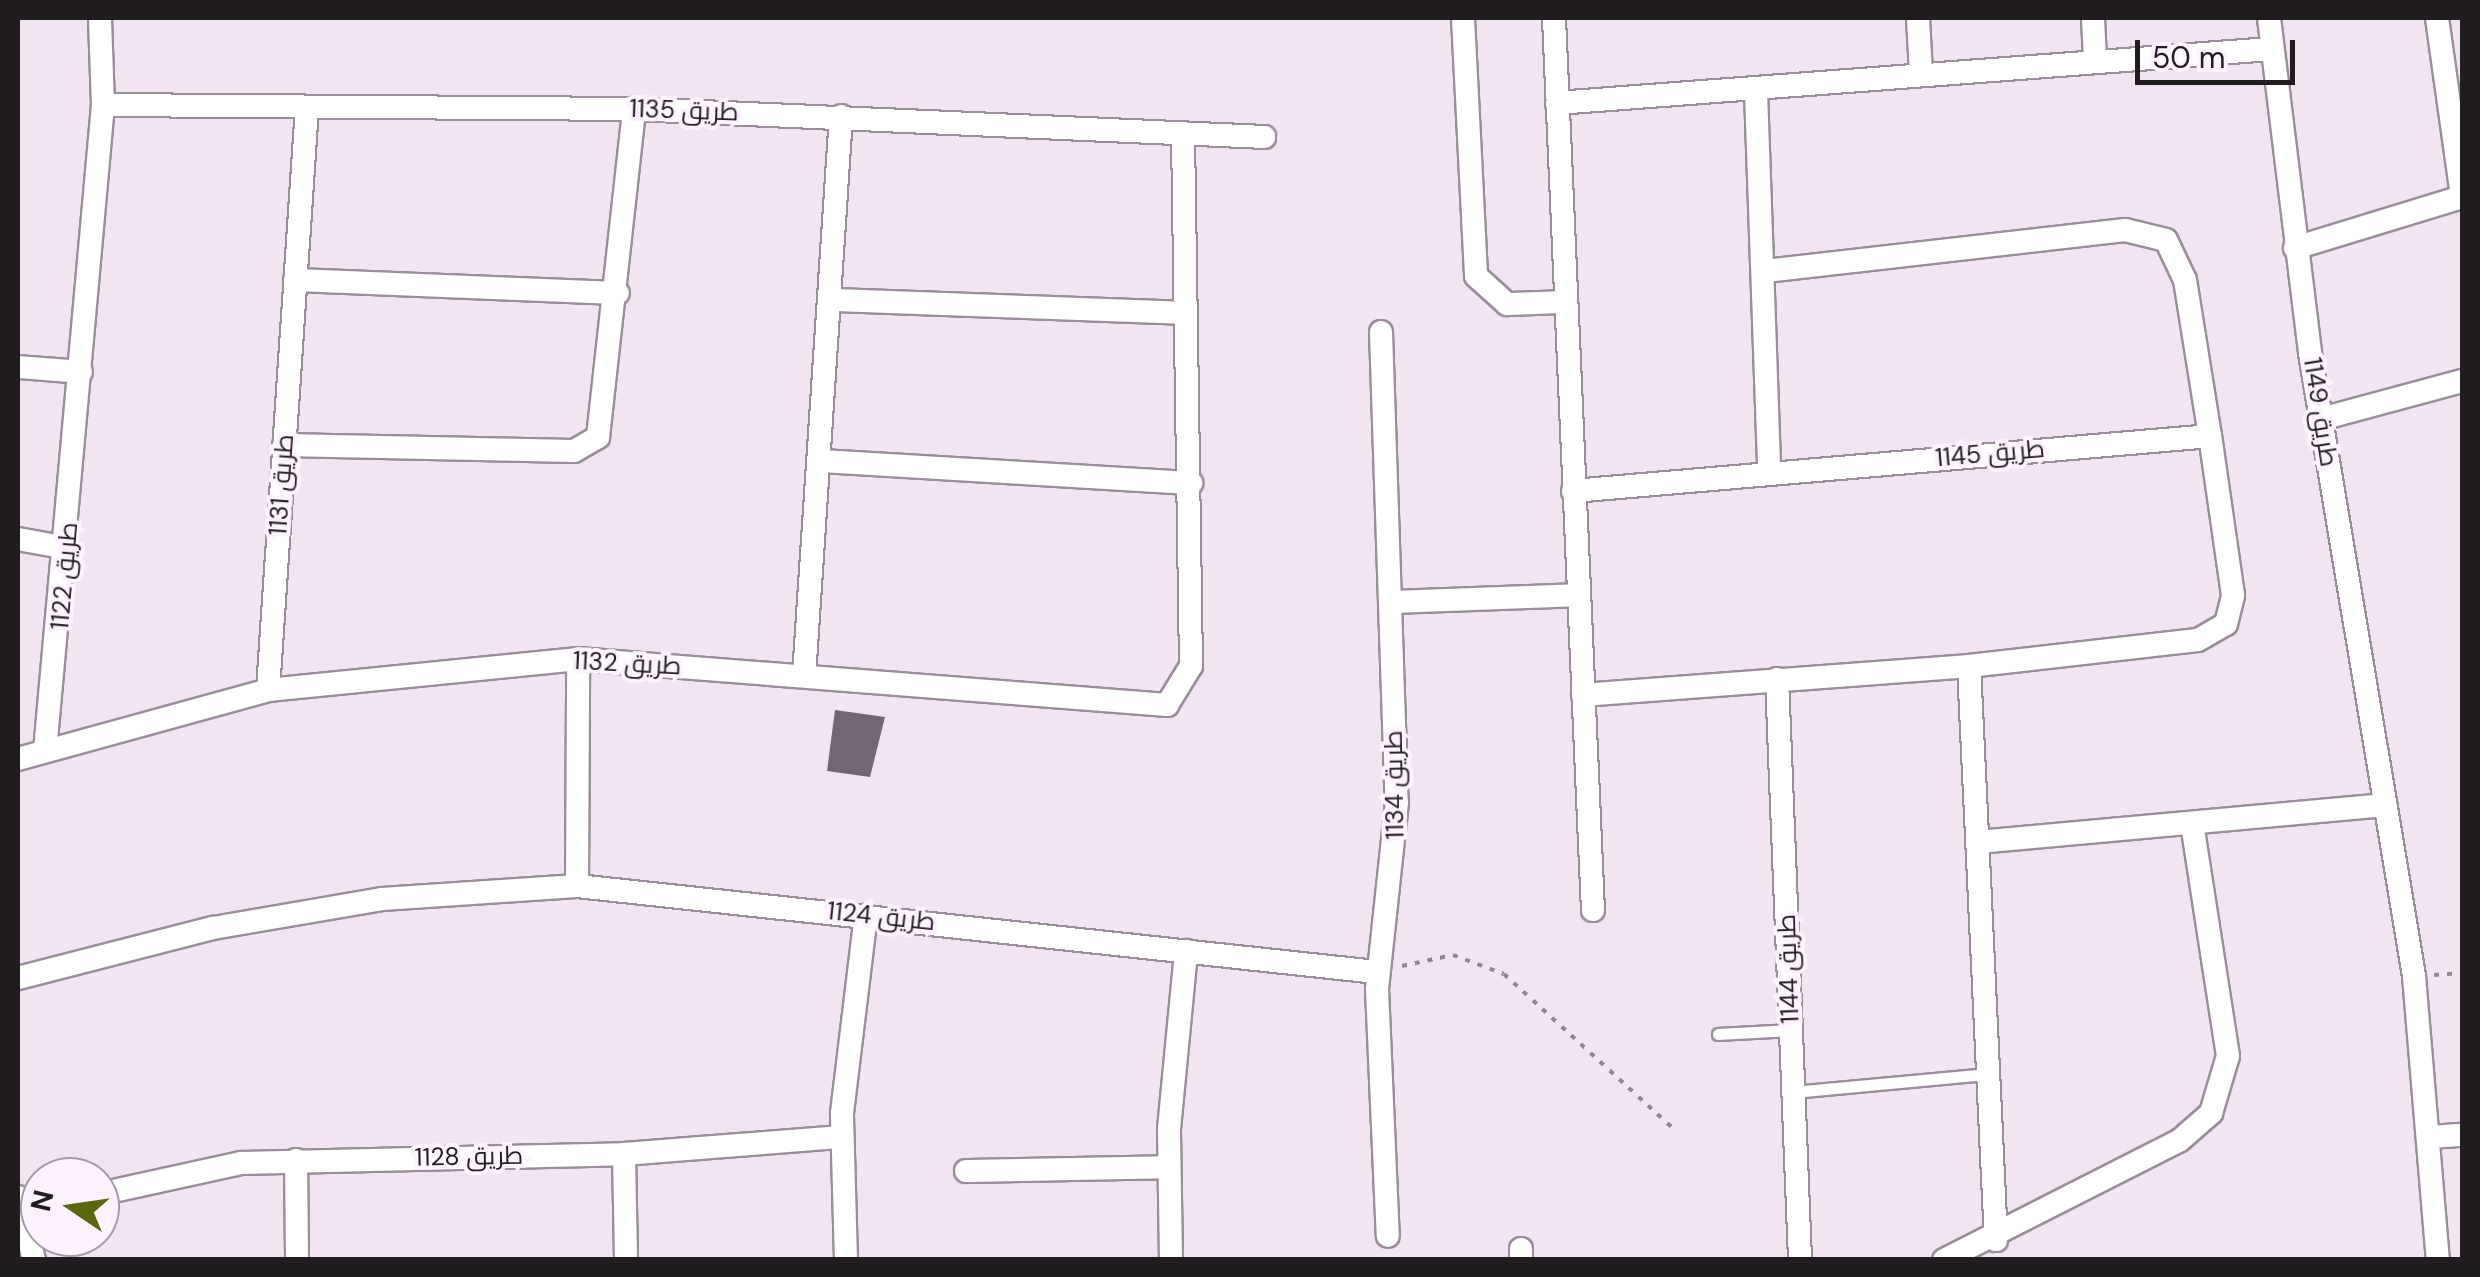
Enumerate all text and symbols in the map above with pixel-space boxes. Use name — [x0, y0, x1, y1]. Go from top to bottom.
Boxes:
scale bar — [2140, 20, 2300, 82]
text: 50 m — [2152, 38, 2226, 77]
street label: طريق 1135 — [629, 94, 739, 128]
street label: طريق 1149 — [2297, 355, 2343, 469]
street label: طريق 1131 — [263, 433, 301, 537]
street label: طريق 1145 — [1934, 434, 2046, 474]
street label: طريق 1122 — [45, 521, 85, 631]
street label: طريق 1132 — [572, 646, 682, 682]
street label: طريق 1134 — [1379, 730, 1411, 840]
street label: طريق 1124 — [825, 896, 937, 938]
street label: طريق 1144 — [1772, 914, 1806, 1024]
street label: طريق 1128 — [414, 1141, 524, 1173]
north arrow — [20, 1157, 120, 1257]
text: N — [22, 1186, 63, 1215]

